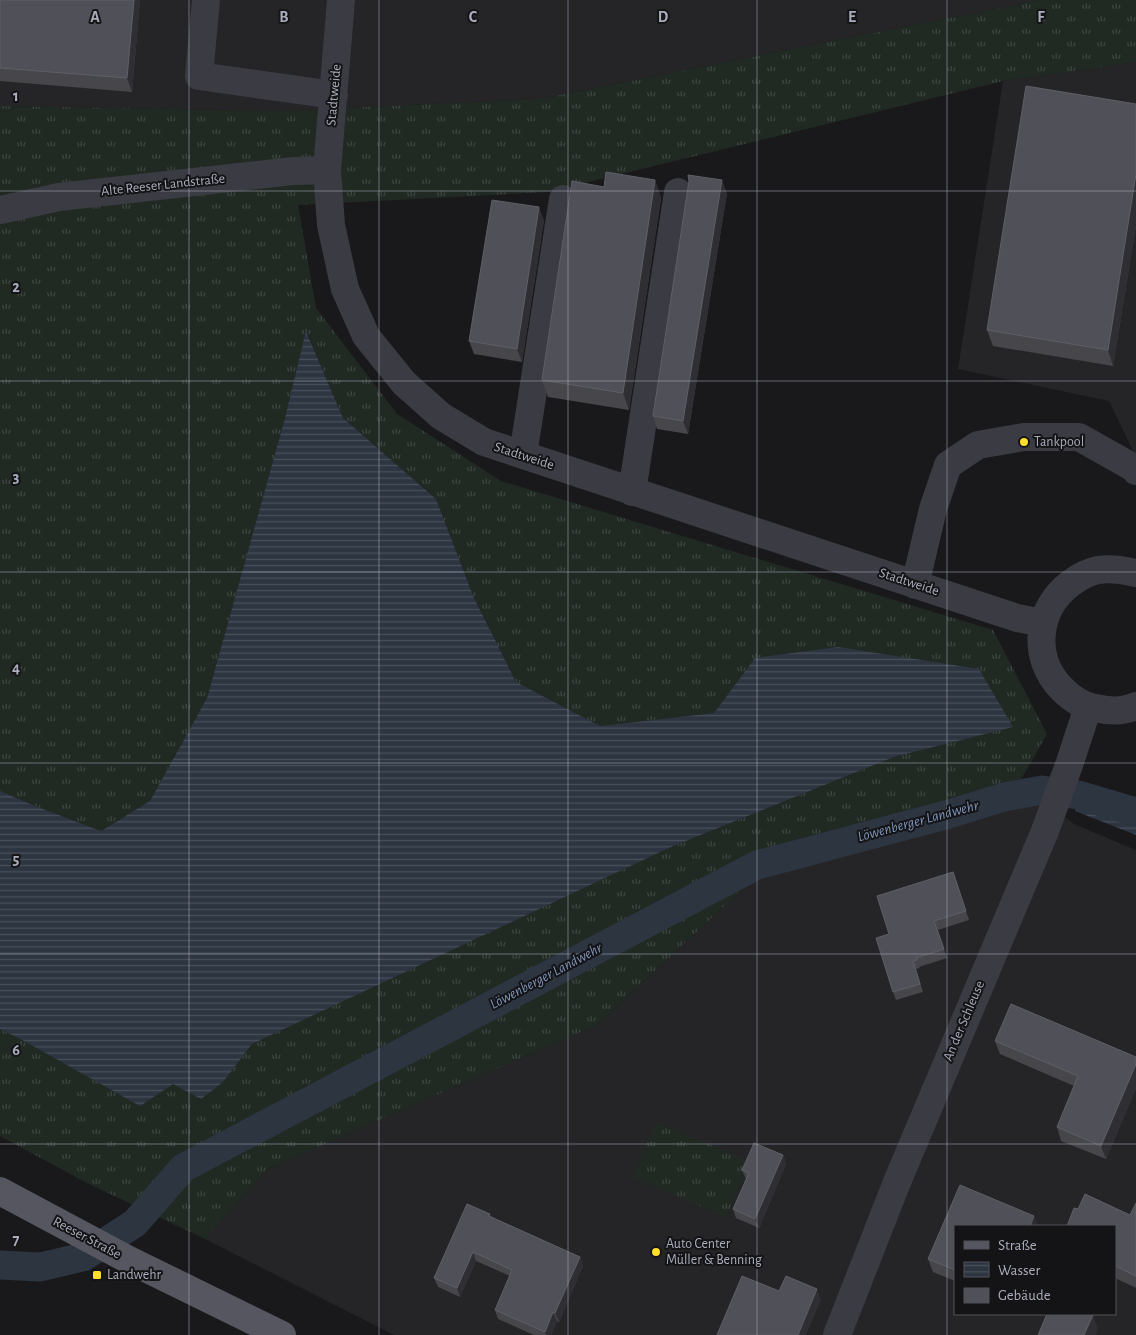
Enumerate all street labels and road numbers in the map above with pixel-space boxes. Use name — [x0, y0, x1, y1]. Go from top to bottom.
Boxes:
street label: Stadtweide — [324, 63, 344, 127]
street label: Alte Reeser Landstraße — [100, 172, 226, 198]
street label: Stadtweide — [492, 440, 556, 472]
street label: Stadtweide — [877, 566, 941, 598]
street label: An der Schleuse — [941, 979, 987, 1063]
street label: Reeser Straße — [51, 1214, 123, 1262]

